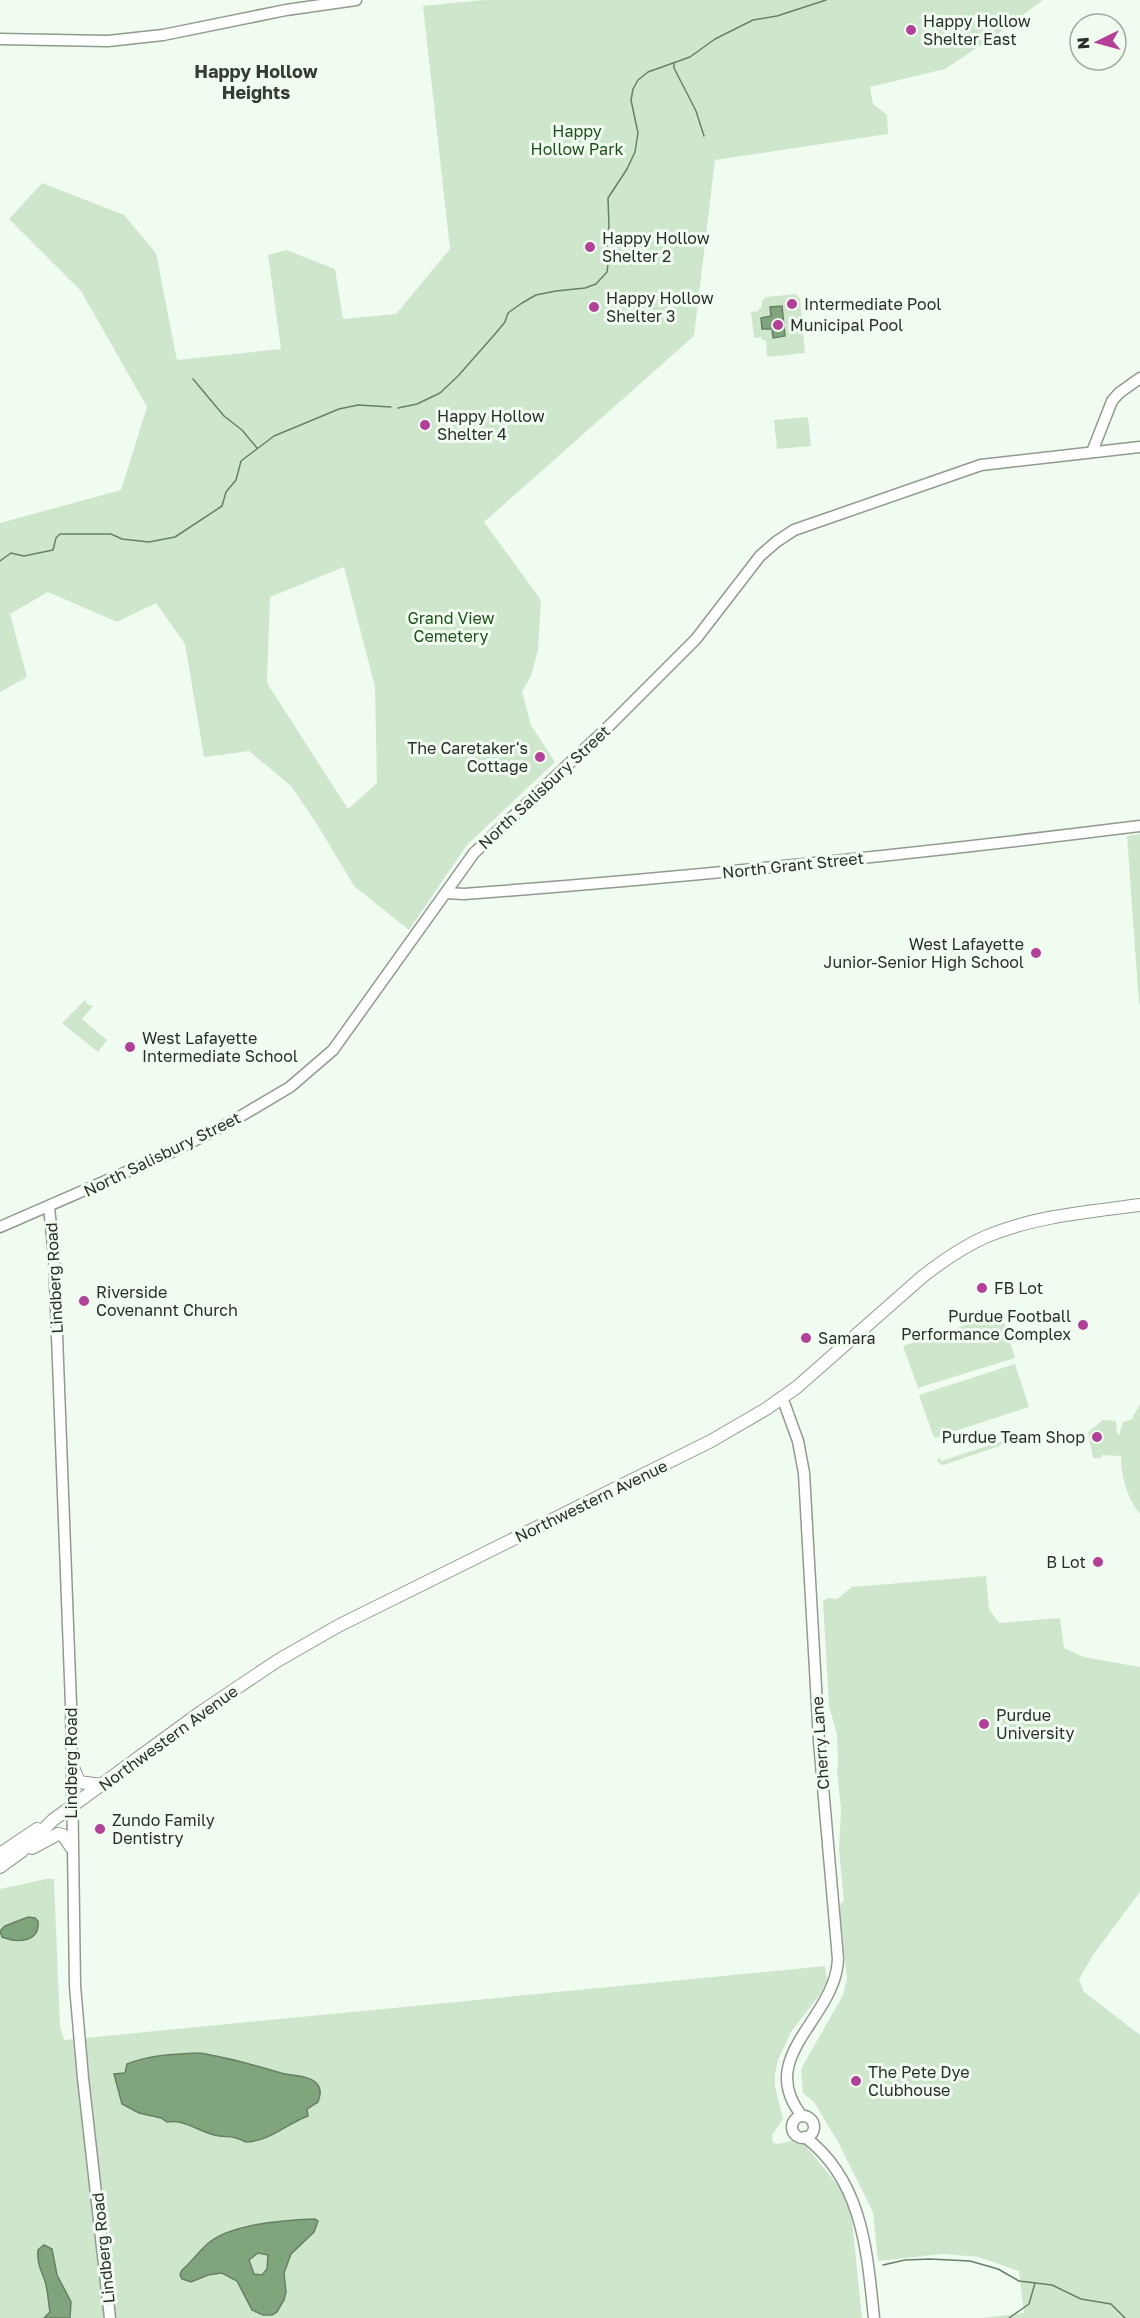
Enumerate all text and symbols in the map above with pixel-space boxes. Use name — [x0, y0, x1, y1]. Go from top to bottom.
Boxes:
place label: Happy Hollow Shelter East — [923, 11, 1031, 49]
north arrow — [1068, 12, 1128, 72]
marker: Happy Hollow Shelter East — [904, 23, 918, 37]
text: N — [1073, 36, 1094, 50]
district label: Happy Hollow Heights — [194, 60, 318, 103]
park label: Happy Hollow Park — [531, 121, 623, 159]
place label: Happy Hollow Shelter 2 — [602, 228, 710, 266]
marker: Happy Hollow Shelter 2 — [583, 240, 597, 254]
place label: Happy Hollow Shelter 3 — [606, 288, 714, 326]
place label: Intermediate Pool — [804, 294, 941, 314]
marker: Intermediate Pool — [785, 297, 799, 311]
marker: Happy Hollow Shelter 3 — [587, 300, 601, 314]
place label: Municipal Pool — [790, 315, 903, 335]
marker: Municipal Pool — [771, 318, 785, 332]
place label: Happy Hollow Shelter 4 — [437, 406, 545, 444]
marker: Happy Hollow Shelter 4 — [418, 418, 432, 432]
park label: Grand View Cemetery — [407, 608, 495, 646]
street label: North Salisbury Street — [474, 721, 614, 853]
place label: The Caretaker's Cottage — [407, 738, 528, 776]
marker: The Caretaker's Cottage — [533, 750, 547, 764]
street label: North Grant Street — [721, 848, 865, 882]
place label: West Lafayette Junior-Senior High School — [824, 934, 1024, 972]
marker: West Lafayette Junior-Senior High School — [1029, 946, 1043, 960]
place label: West Lafayette Intermediate School — [142, 1028, 298, 1066]
marker: West Lafayette Intermediate School — [123, 1040, 137, 1054]
street label: North Salisbury Street — [80, 1107, 244, 1201]
street label: Lindberg Road — [41, 1222, 67, 1334]
place label: FB Lot — [994, 1278, 1043, 1298]
marker: FB Lot — [975, 1281, 989, 1295]
place label: Riverside Covenannt Church — [96, 1282, 238, 1320]
marker: Riverside Covenannt Church — [77, 1294, 91, 1308]
place label: Purdue Football Performance Complex — [901, 1306, 1071, 1344]
marker: Purdue Football Performance Complex — [1076, 1318, 1090, 1332]
place label: Samara — [818, 1328, 876, 1348]
marker: Samara — [799, 1331, 813, 1345]
place label: Purdue Team Shop — [941, 1427, 1085, 1447]
marker: Purdue Team Shop — [1090, 1430, 1104, 1444]
street label: Northwestern Avenue — [511, 1455, 671, 1547]
place label: B Lot — [1046, 1552, 1086, 1572]
marker: B Lot — [1091, 1555, 1105, 1569]
street label: Northwestern Avenue — [94, 1681, 242, 1795]
street label: Cherry Lane — [807, 1696, 833, 1790]
place label: Purdue University — [996, 1705, 1074, 1743]
street label: Lindberg Road — [61, 1707, 81, 1819]
marker: Purdue University — [977, 1717, 991, 1731]
place label: Zundo Family Dentistry — [112, 1810, 215, 1848]
marker: Zundo Family Dentistry — [93, 1822, 107, 1836]
place label: The Pete Dye Clubhouse — [868, 2062, 969, 2100]
marker: The Pete Dye Clubhouse — [849, 2074, 863, 2088]
street label: Lindberg Road — [87, 2192, 119, 2304]

